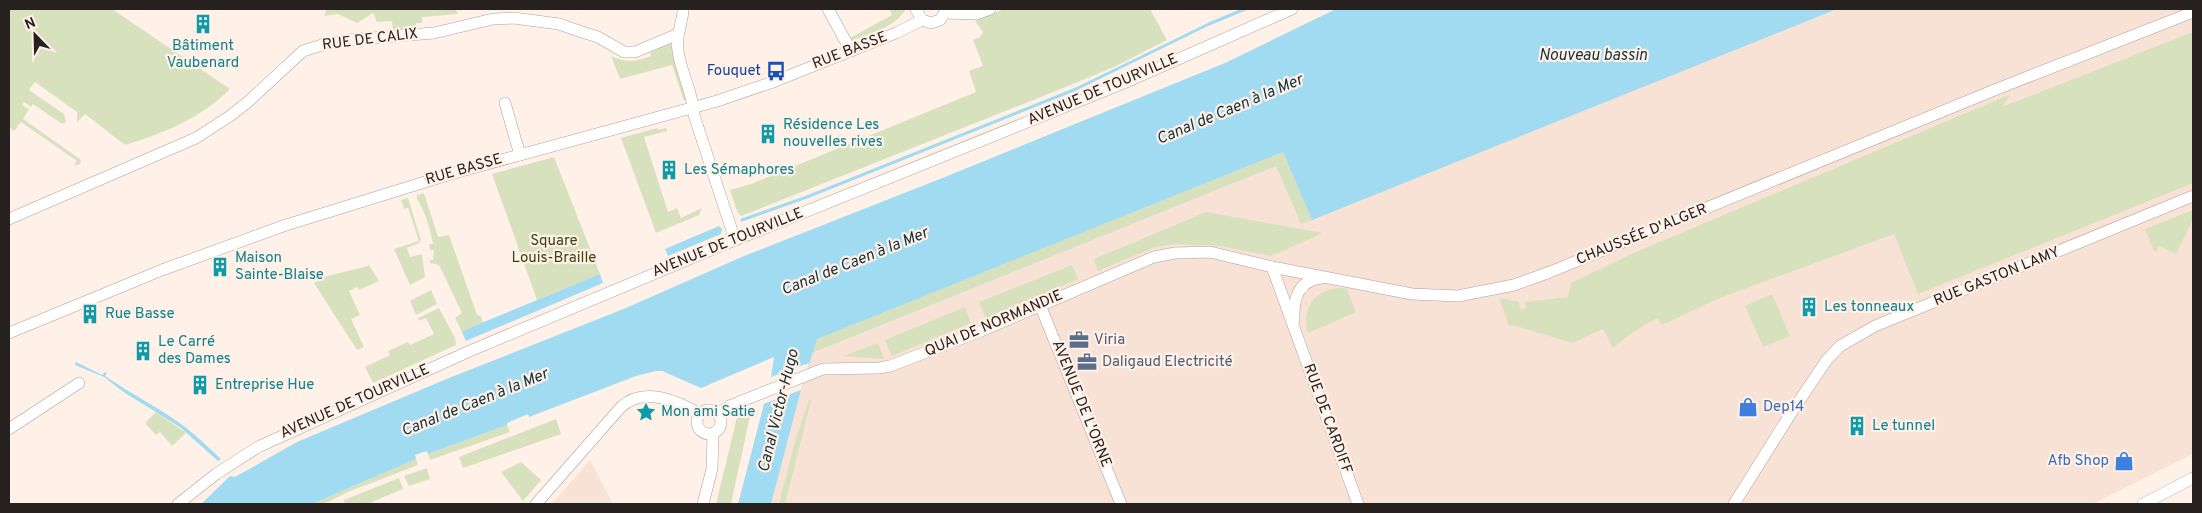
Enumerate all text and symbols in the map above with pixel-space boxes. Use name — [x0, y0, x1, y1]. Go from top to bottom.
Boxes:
north arrow — [10, 10, 60, 60]
building icon: Bâtiment Vaubenard — [192, 13, 214, 35]
text: N — [23, 15, 38, 34]
street label: RUE DE CALIX — [321, 25, 419, 55]
street label: RUE BASSE — [810, 28, 890, 74]
place label: Bâtiment Vaubenard — [167, 37, 239, 73]
water label: Nouveau bassin — [1539, 46, 1648, 66]
street label: AVENUE DE TOURVILLE — [1025, 50, 1181, 130]
bus stop icon: Fouquet — [765, 60, 787, 82]
place label: Fouquet — [707, 62, 761, 81]
water label: Canal de Caen à la Mer — [1154, 69, 1308, 150]
place label: Résidence Les nouvelles rives — [783, 116, 883, 152]
building icon: Résidence Les nouvelles rives — [757, 123, 779, 145]
street label: RUE BASSE — [423, 150, 505, 190]
building icon: Les Sémaphores — [658, 159, 680, 181]
place label: Les Sémaphores — [684, 161, 794, 180]
street label: CHAUSSÉE D'ALGER — [1573, 199, 1710, 270]
street label: AVENUE DE TOURVILLE — [650, 204, 806, 282]
water label: Canal de Caen à la Mer — [779, 223, 933, 301]
park label: Square Louis-Braille — [512, 232, 596, 268]
street label: RUE GASTON LAMY — [1931, 243, 2063, 311]
place label: Maison Sainte-Blaise — [235, 249, 324, 285]
building icon: Maison Sainte-Blaise — [209, 256, 231, 278]
street label: QUAI DE NORMANDIE — [922, 286, 1066, 362]
building icon: Les tonneaux — [1798, 296, 1820, 318]
place label: Les tonneaux — [1824, 298, 1914, 317]
building icon: Rue Basse — [79, 303, 101, 325]
place label: Rue Basse — [105, 305, 175, 324]
office icon: Viria — [1068, 329, 1090, 351]
place label: Viria — [1094, 331, 1125, 350]
place label: Le Carré des Dames — [158, 333, 231, 369]
street label: AVENUE DE L'ORNE — [1047, 338, 1115, 470]
building icon: Le Carré des Dames — [132, 340, 154, 362]
water label: Canal Victor-Hugo — [754, 347, 804, 475]
office icon: Daligaud Electricité — [1076, 351, 1098, 373]
place label: Daligaud Electricité — [1102, 353, 1233, 372]
street label: AVENUE DE TOURVILLE — [277, 360, 433, 444]
street label: RUE DE CARDIFF — [1298, 361, 1356, 477]
water label: Canal de Caen à la Mer — [399, 364, 553, 442]
building icon: Entreprise Hue — [189, 374, 211, 396]
place label: Entreprise Hue — [215, 376, 314, 395]
shop icon: Dep14 — [1737, 396, 1759, 418]
place label: Dep14 — [1763, 398, 1804, 417]
place icon: Mon ami Satie — [635, 401, 657, 423]
place label: Mon ami Satie — [661, 403, 755, 422]
building icon: Le tunnel — [1846, 415, 1868, 437]
place label: Le tunnel — [1872, 417, 1935, 436]
shop icon: Afb Shop — [2113, 450, 2135, 472]
place label: Afb Shop — [2048, 452, 2109, 471]

